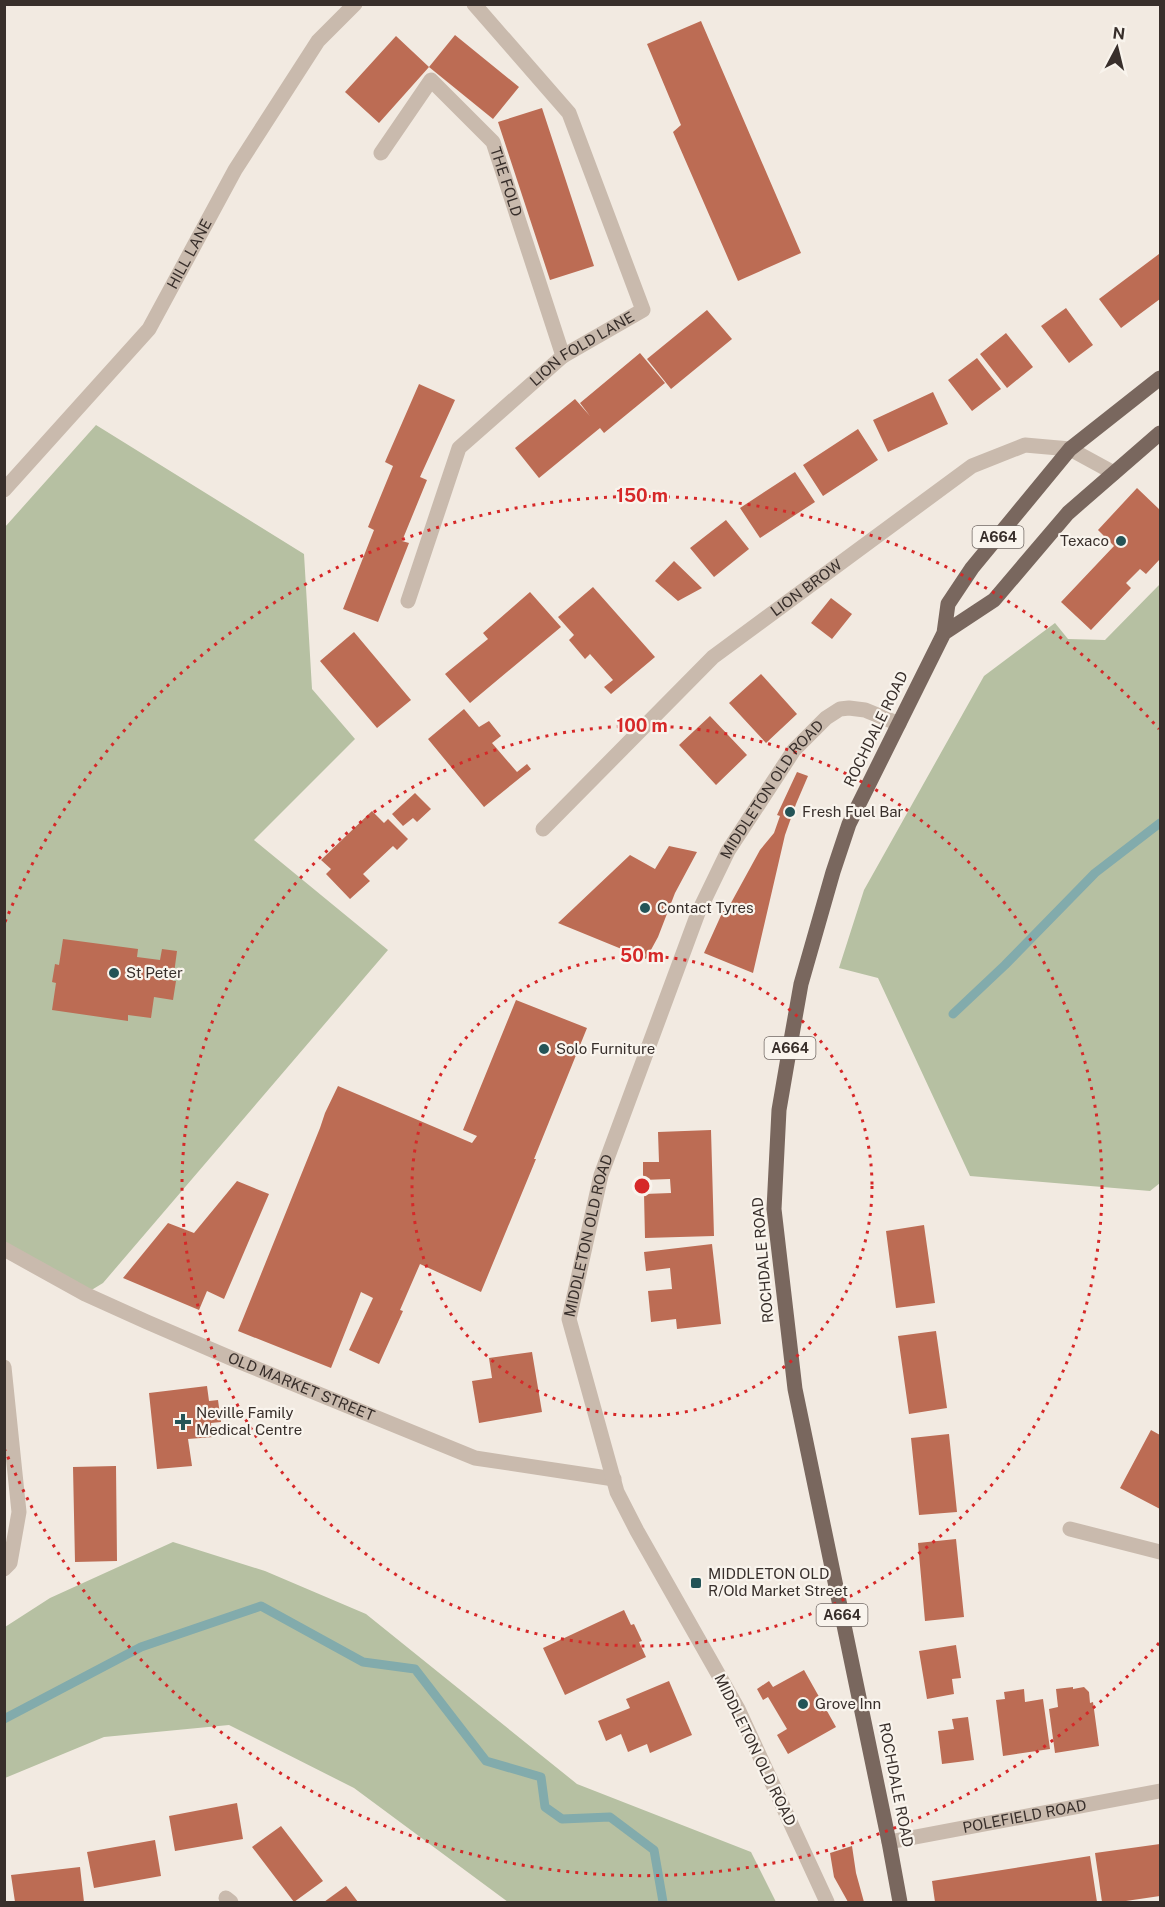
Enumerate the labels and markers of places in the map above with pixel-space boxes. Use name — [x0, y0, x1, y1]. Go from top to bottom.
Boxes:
place label: Texaco — [1060, 532, 1109, 549]
marker: Texaco — [1114, 534, 1128, 548]
place label: Fresh Fuel Bar — [802, 803, 903, 820]
marker: Fresh Fuel Bar — [783, 805, 797, 819]
place label: Contact Tyres — [657, 899, 754, 916]
marker: Contact Tyres — [638, 901, 652, 915]
place label: St Peter — [126, 964, 183, 981]
marker: St Peter — [107, 966, 121, 980]
place label: Solo Furniture — [556, 1040, 655, 1057]
marker: Solo Furniture — [537, 1042, 551, 1056]
centre of rings — [632, 1176, 652, 1196]
place label: Neville Family Medical Centre — [196, 1404, 302, 1438]
marker: Neville Family Medical Centre — [174, 1413, 192, 1431]
place label: MIDDLETON OLD R/Old Market Street — [708, 1565, 848, 1599]
marker: MIDDLETON OLD R/Old Market Street — [689, 1576, 703, 1590]
place label: Grove Inn — [815, 1695, 881, 1712]
marker: Grove Inn — [796, 1697, 810, 1711]

